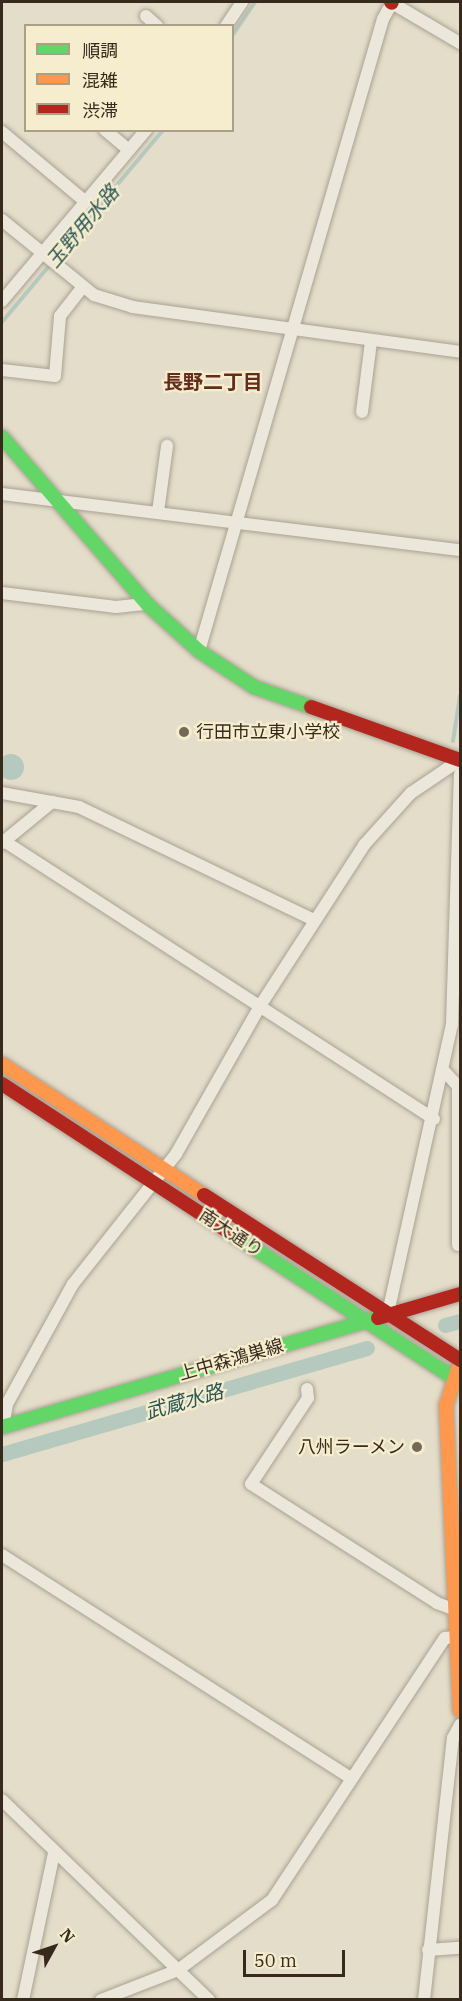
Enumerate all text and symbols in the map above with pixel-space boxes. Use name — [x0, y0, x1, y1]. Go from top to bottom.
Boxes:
legend — [24, 24, 234, 132]
text: 順調 — [82, 39, 118, 62]
text: 混雑 — [82, 69, 118, 92]
text: 渋滞 — [82, 99, 118, 122]
water label: 玉野用水路 — [41, 180, 123, 272]
district label: 長野二丁目 — [163, 369, 263, 393]
place label: 行田市立東小学校 — [196, 721, 340, 743]
marker: 行田市立東小学校 — [177, 725, 191, 739]
street label: 南大通り — [195, 1204, 267, 1262]
street label: 上中森鴻巣線 — [176, 1335, 286, 1385]
water label: 武蔵水路 — [142, 1378, 226, 1424]
place label: 八州ラーメン — [297, 1436, 405, 1458]
marker: 八州ラーメン — [410, 1440, 424, 1454]
north arrow — [24, 1917, 84, 1977]
text: N — [56, 1924, 80, 1947]
scale bar — [246, 1938, 348, 1976]
text: 50 m — [254, 1949, 297, 1972]

